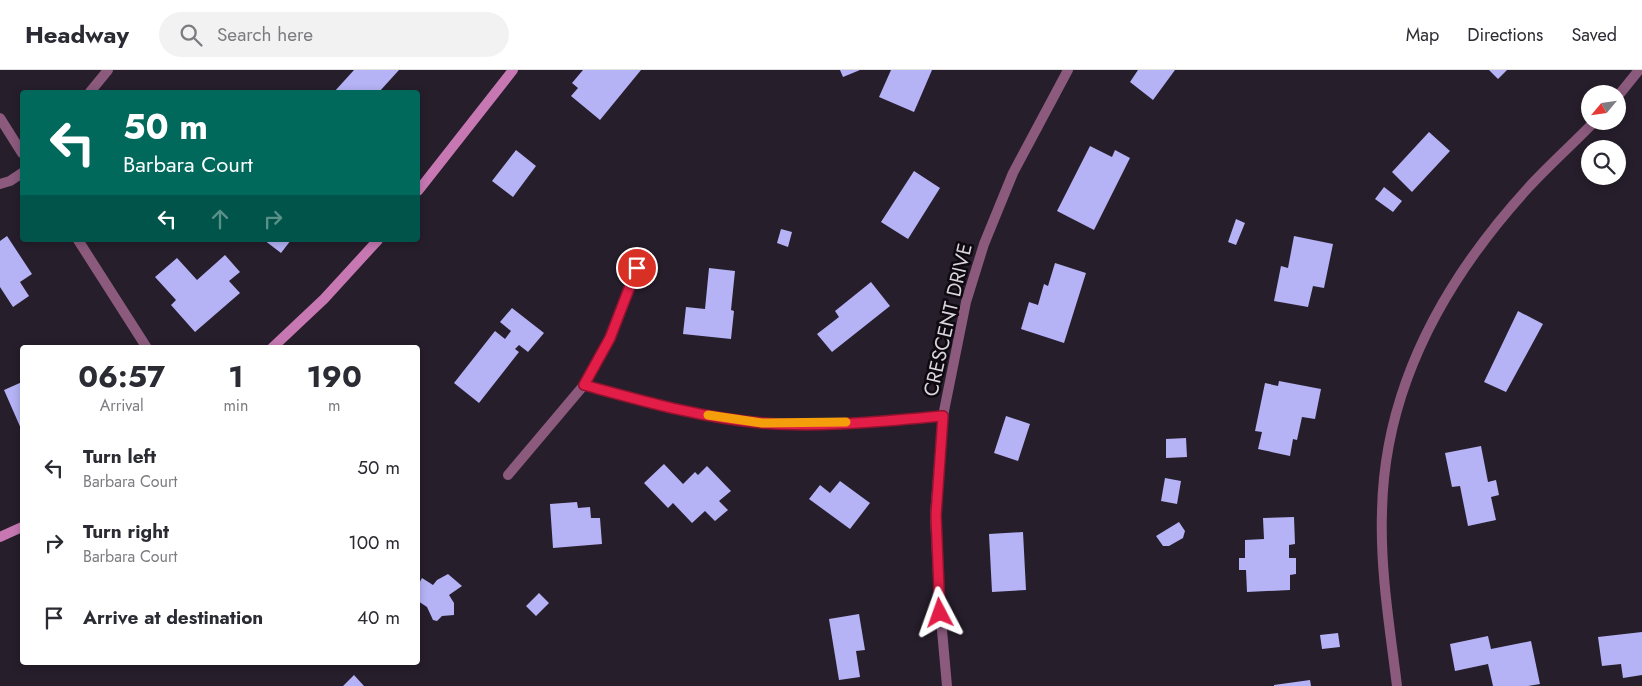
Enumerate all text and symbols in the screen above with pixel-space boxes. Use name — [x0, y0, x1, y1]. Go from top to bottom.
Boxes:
search box — [159, 12, 509, 57]
text: Headway — [25, 17, 129, 52]
icon: search — [177, 21, 205, 49]
text: Search here — [217, 21, 313, 48]
text: Map — [1406, 22, 1439, 48]
text: Directions — [1467, 22, 1543, 48]
text: Saved — [1571, 22, 1617, 48]
north arrow — [1581, 85, 1626, 130]
map controls — [1581, 85, 1626, 185]
text: 50 m — [123, 102, 208, 152]
icon: left — [40, 110, 105, 175]
button: search — [1581, 140, 1626, 185]
text: Barbara Court — [123, 148, 253, 180]
icon: left — [153, 205, 181, 233]
icon: ahead — [206, 205, 234, 233]
icon: right — [259, 205, 287, 233]
street label: CRESCENT DRIVE — [916, 241, 980, 399]
pin — [616, 247, 658, 289]
icon: arrive — [623, 254, 651, 282]
text: 06:57 — [78, 355, 165, 398]
text: 1 — [228, 355, 244, 398]
text: 190 — [307, 355, 362, 398]
text: Arrival — [100, 394, 144, 417]
text: min — [223, 394, 248, 417]
text: m — [328, 394, 340, 417]
text: Turn left — [83, 443, 156, 470]
icon: left — [40, 454, 68, 482]
text: 50 m — [357, 454, 400, 481]
text: Barbara Court — [83, 470, 177, 493]
text: Turn right — [83, 518, 169, 545]
icon: right — [40, 529, 68, 557]
text: 100 m — [348, 529, 400, 556]
text: Barbara Court — [83, 545, 177, 568]
position arrow — [913, 586, 965, 638]
icon: arrive — [40, 604, 68, 632]
text: Arrive at destination — [83, 604, 263, 631]
text: 40 m — [357, 604, 400, 631]

